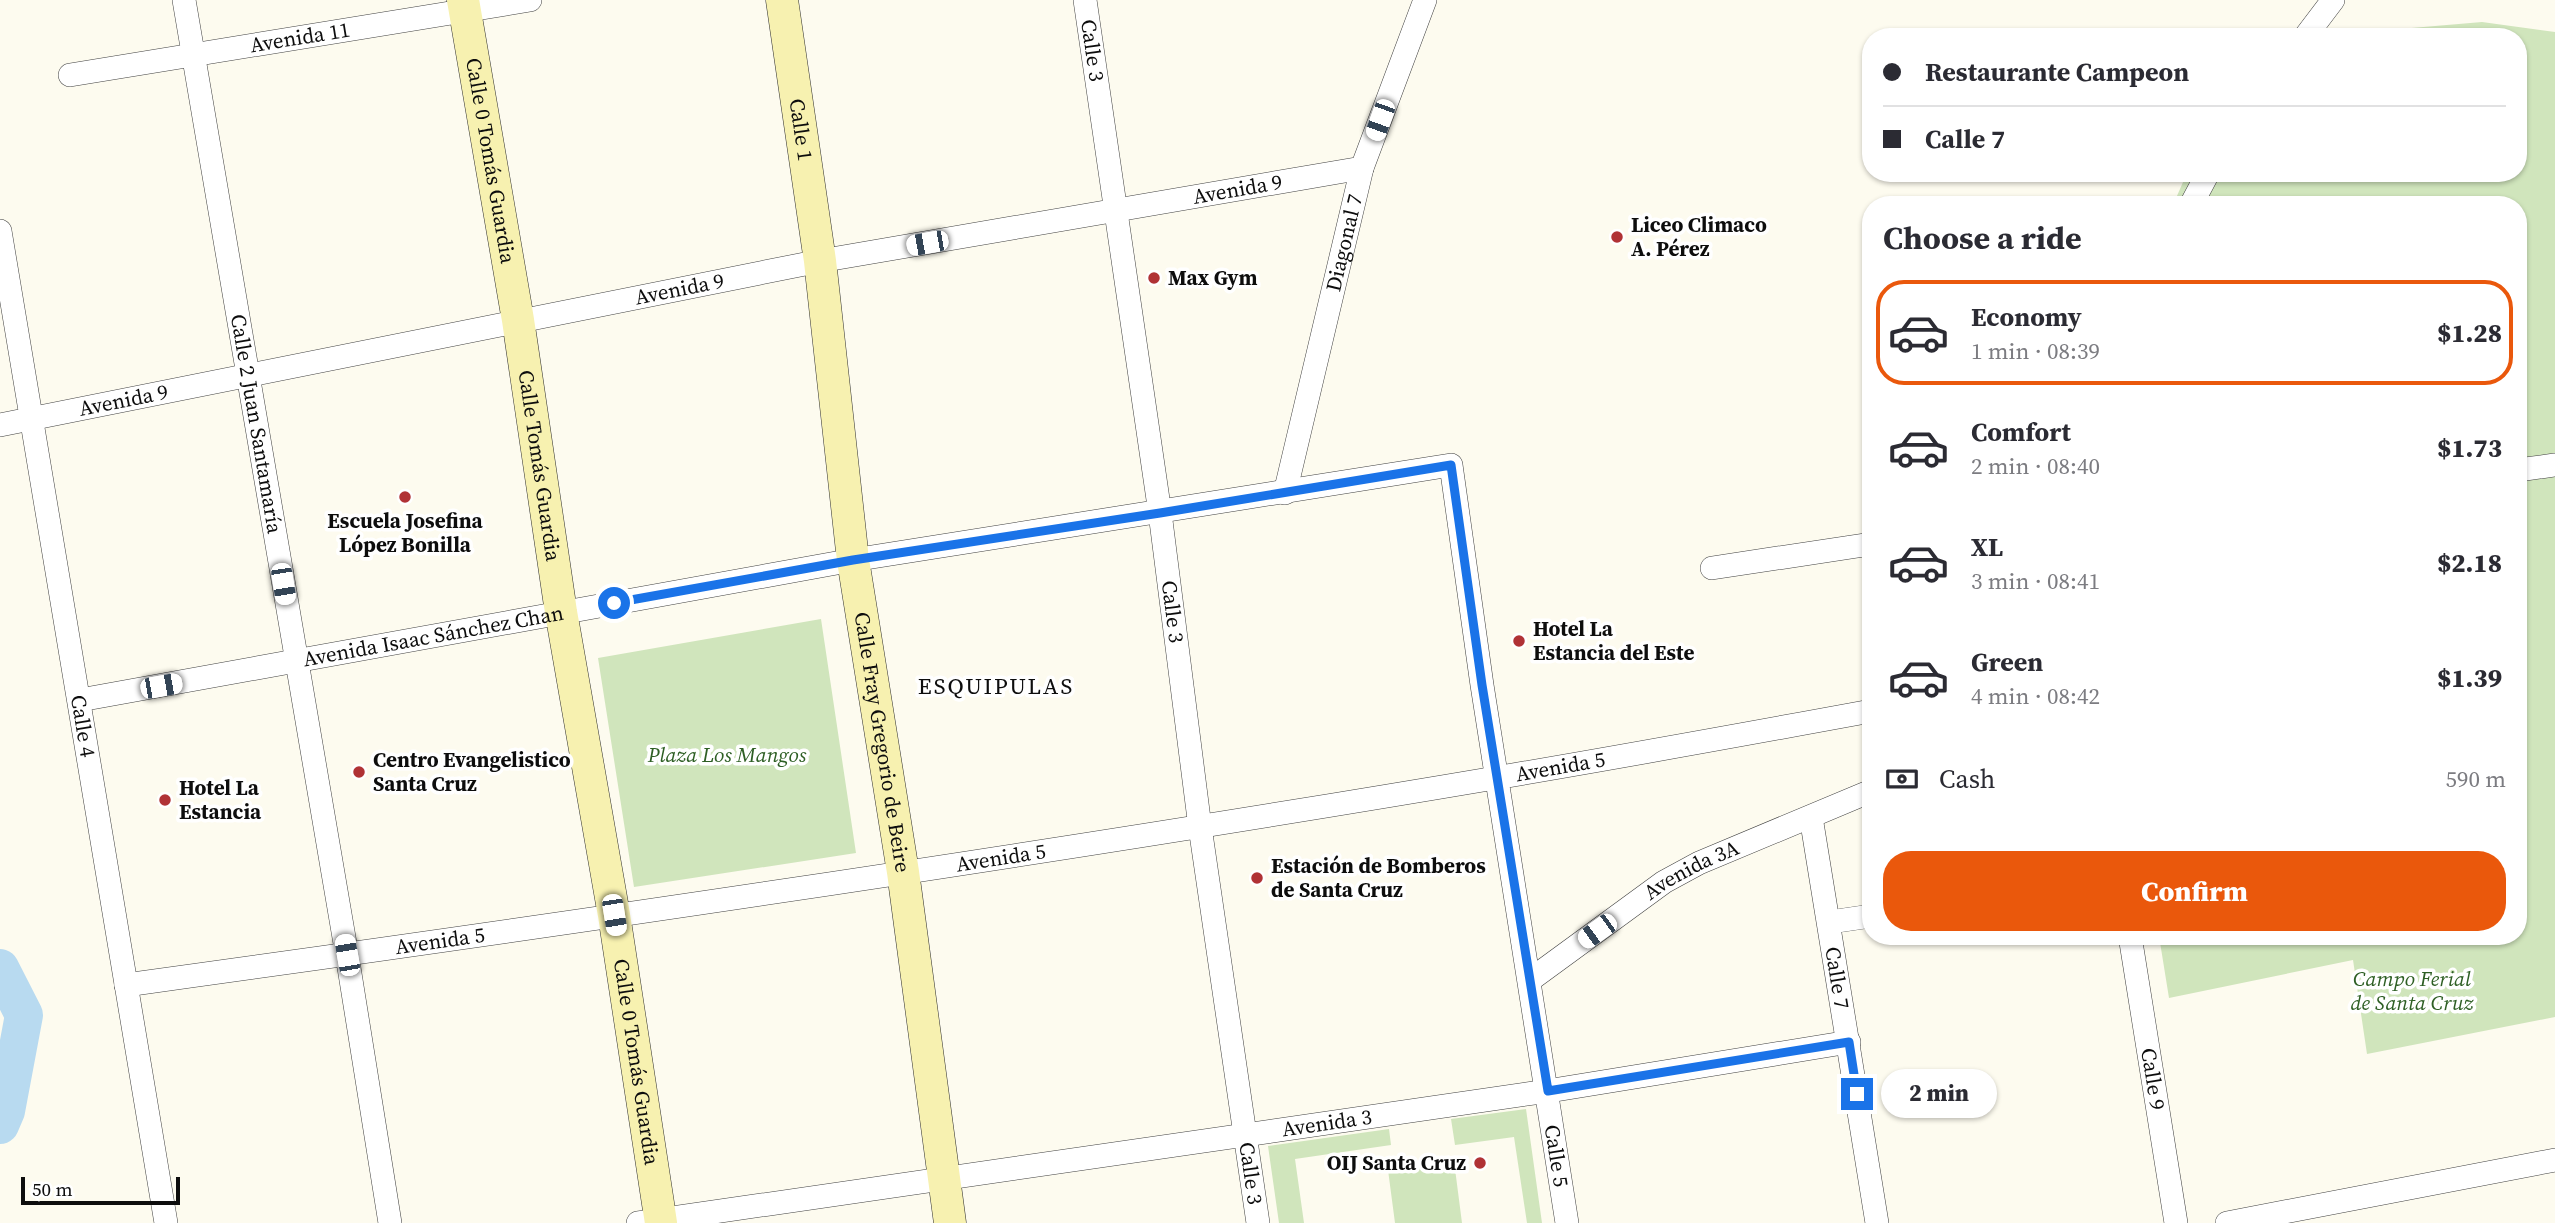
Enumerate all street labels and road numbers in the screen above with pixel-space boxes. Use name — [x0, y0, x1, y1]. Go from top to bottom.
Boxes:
street label: Avenida 11 — [248, 15, 352, 59]
street label: Calle 3 — [1074, 17, 1112, 83]
street label: Calle 0 Tomás Guardia — [459, 55, 523, 266]
street label: Calle 1 — [783, 96, 820, 163]
street label: Avenida 9 — [1191, 167, 1285, 211]
street label: Diagonal 7 — [1318, 191, 1369, 294]
street label: Avenida 9 — [632, 266, 727, 312]
street label: Calle 2 Juan Santamaría — [224, 312, 290, 536]
street label: Calle Tomás Guardia — [512, 368, 568, 563]
street label: Avenida 9 — [76, 377, 171, 423]
street label: Calle 3 — [1155, 579, 1191, 645]
street label: Avenida Isaac Sánchez Chan — [301, 598, 566, 673]
street label: Calle Fray Gregorio de Beire — [848, 610, 918, 874]
street label: Calle 4 — [64, 693, 103, 760]
street label: Avenida 5 — [1513, 744, 1607, 788]
street label: Avenida 3A — [1637, 833, 1744, 906]
street label: Avenida 5 — [954, 836, 1048, 879]
street label: Avenida 5 — [393, 920, 487, 961]
street label: Calle 7 — [1818, 945, 1857, 1011]
street label: Calle 0 Tomás Guardia — [607, 957, 667, 1167]
street label: Calle 9 — [2134, 1046, 2173, 1112]
street label: Avenida 3 — [1280, 1102, 1374, 1143]
street label: Calle 5 — [1538, 1123, 1576, 1189]
street label: Calle 3 — [1232, 1140, 1270, 1206]

